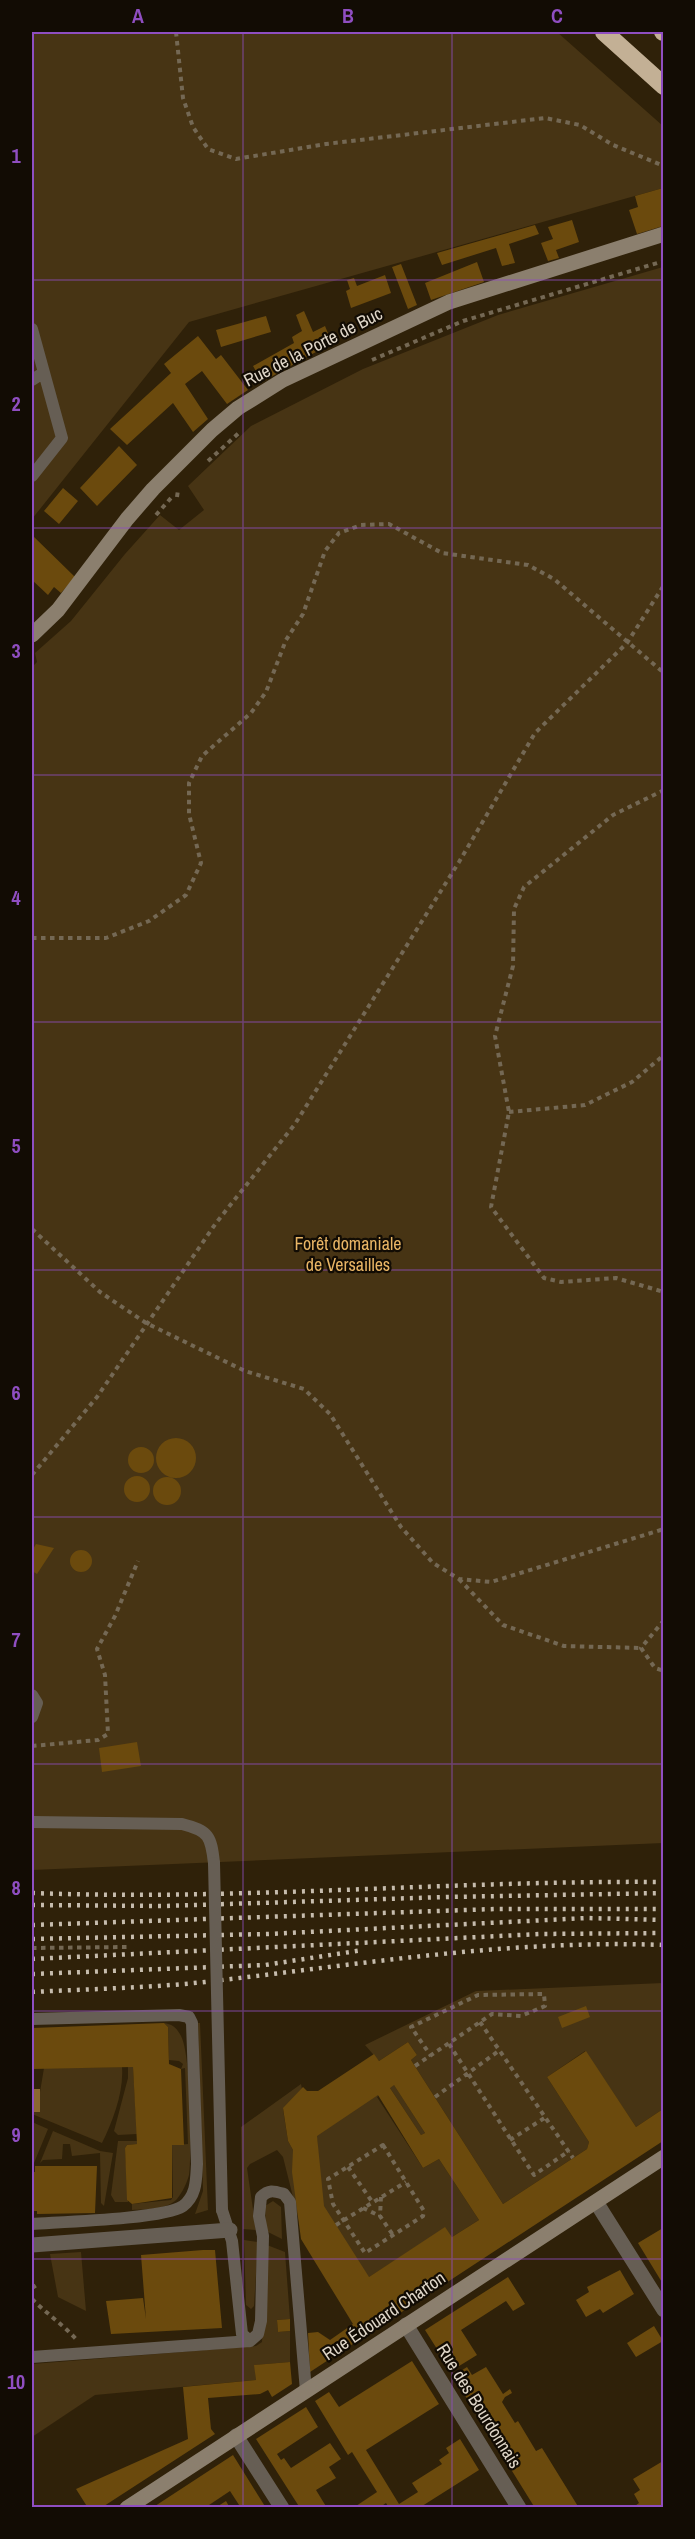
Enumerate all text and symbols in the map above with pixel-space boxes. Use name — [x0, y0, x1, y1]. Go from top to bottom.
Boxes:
text: A — [132, 2, 144, 29]
text: B — [342, 2, 354, 29]
text: C — [551, 2, 563, 29]
text: 1 — [11, 142, 21, 169]
street label: Rue de la Porte de Buc — [239, 301, 386, 392]
text: 2 — [11, 390, 21, 417]
text: 3 — [11, 637, 21, 664]
text: 4 — [11, 884, 21, 911]
text: 5 — [11, 1132, 21, 1159]
park label: Forêt domaniale de Versailles — [295, 1231, 401, 1277]
text: 6 — [11, 1379, 21, 1406]
text: 7 — [11, 1626, 21, 1653]
text: 8 — [11, 1874, 21, 1901]
text: 9 — [11, 2121, 21, 2148]
street label: Rue Édouard Charton — [317, 2265, 450, 2366]
street label: Rue des Bourdonnais — [431, 2339, 528, 2473]
text: 10 — [7, 2368, 25, 2395]

